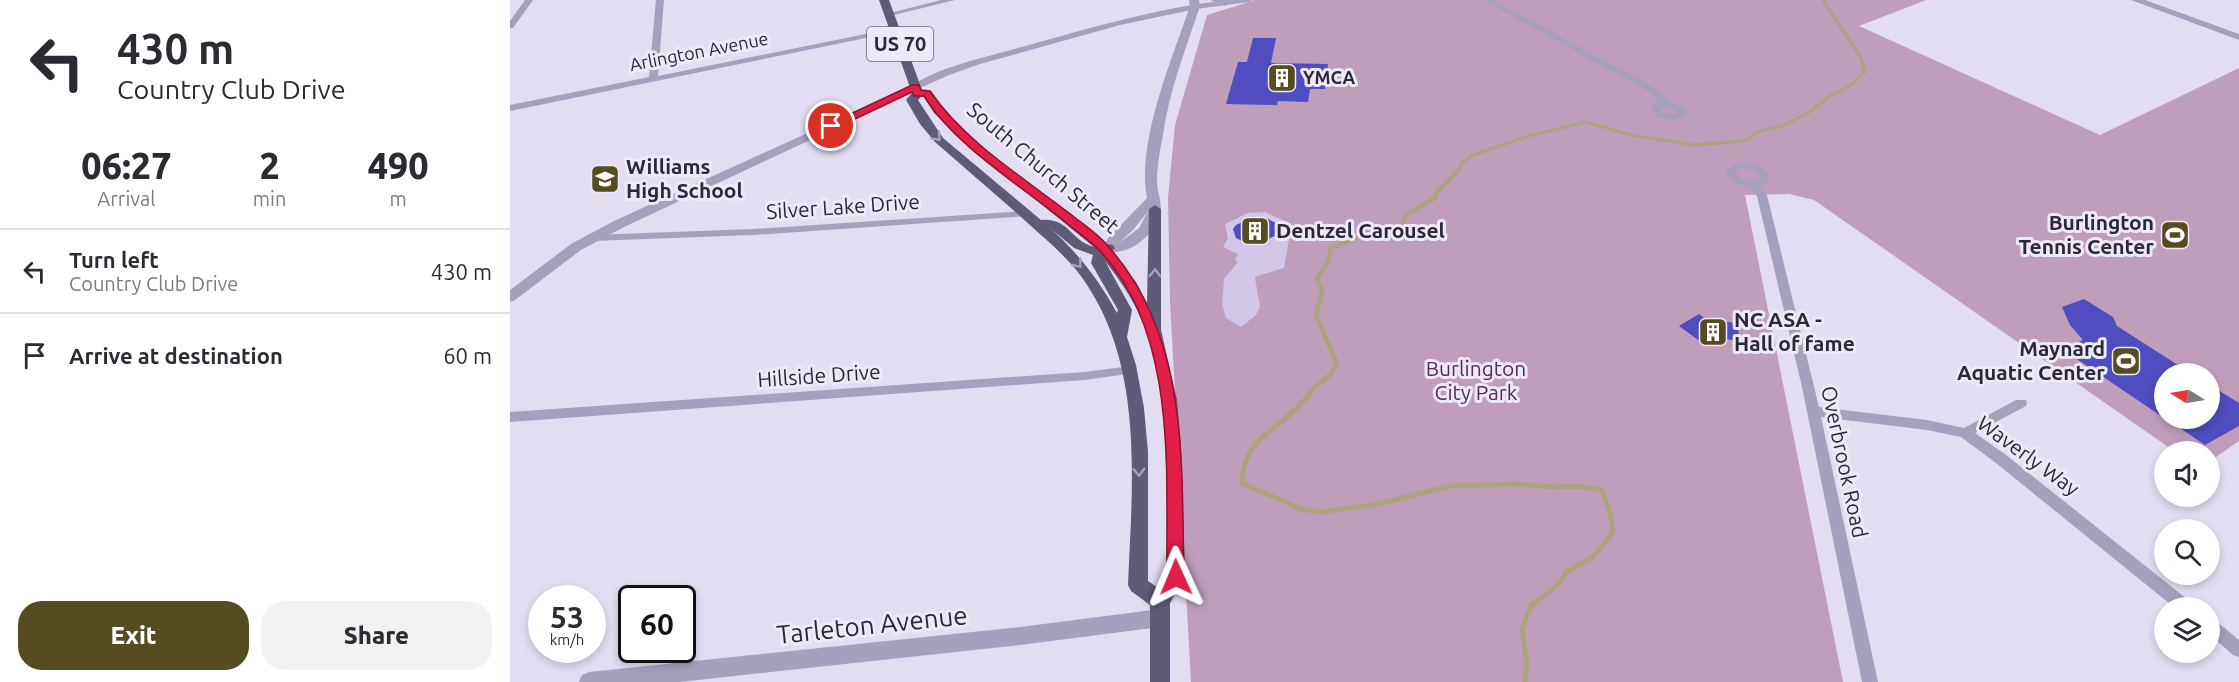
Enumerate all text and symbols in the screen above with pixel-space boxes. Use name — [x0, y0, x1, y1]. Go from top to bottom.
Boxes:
icon: left — [18, 24, 96, 102]
text: 430 m — [117, 25, 234, 72]
road number: US 70 — [867, 27, 933, 61]
street label: Arlington Avenue — [628, 28, 770, 74]
building icon: YMCA — [1266, 62, 1298, 94]
place label: YMCA — [1303, 67, 1356, 87]
text: Country Club Drive — [117, 74, 346, 104]
street label: South Church Street — [963, 97, 1124, 238]
pin — [805, 100, 856, 151]
icon: arrive — [814, 109, 847, 142]
one-way arrow — [930, 130, 941, 141]
text: 06:27 — [81, 145, 171, 186]
text: 2 — [259, 145, 280, 186]
text: 490 — [368, 145, 429, 186]
place label: Williams High School — [626, 154, 743, 202]
school or university icon: Williams High School — [589, 163, 621, 195]
text: Arrival — [97, 187, 156, 210]
text: min — [253, 187, 286, 210]
text: m — [390, 187, 407, 210]
street label: Silver Lake Drive — [765, 189, 921, 223]
place label: Burlington Tennis Center — [2018, 210, 2154, 258]
building icon: Dentzel Carousel — [1239, 215, 1271, 247]
place label: Dentzel Carousel — [1276, 218, 1445, 242]
sports icon: Burlington Tennis Center — [2159, 219, 2191, 251]
text: Turn left — [69, 247, 159, 272]
icon: left — [18, 255, 51, 288]
one-way arrow — [1070, 257, 1081, 268]
text: 430 m — [431, 259, 492, 284]
one-way arrow — [1149, 269, 1161, 278]
text: Country Club Drive — [69, 272, 238, 295]
place label: NC ASA - Hall of fame — [1734, 307, 1855, 355]
building icon: NC ASA - Hall of fame — [1697, 316, 1729, 348]
place label: Maynard Aquatic Center — [1957, 336, 2105, 384]
icon: arrive — [18, 339, 51, 372]
text: Arrive at destination — [69, 343, 283, 368]
text: 60 m — [443, 343, 492, 368]
sports icon: Maynard Aquatic Center — [2110, 345, 2142, 377]
park label: Burlington City Park — [1426, 356, 1526, 404]
street label: Hillside Drive — [757, 359, 881, 391]
north arrow — [2154, 363, 2220, 429]
map controls — [2154, 363, 2220, 663]
street label: Overbrook Road — [1817, 384, 1873, 540]
street label: Waverly Way — [1973, 410, 2084, 500]
button: sound — [2154, 441, 2220, 507]
one-way arrow — [1133, 468, 1146, 477]
button: search — [2154, 519, 2220, 585]
position arrow — [1144, 545, 1208, 609]
speed limit sign: 60 — [618, 585, 696, 663]
button: layers — [2154, 597, 2220, 663]
text: 53 — [550, 600, 584, 634]
street label: Tarleton Avenue — [775, 600, 969, 649]
button: Exit — [18, 601, 249, 670]
button: Share — [261, 601, 492, 670]
text: km/h — [550, 631, 584, 648]

